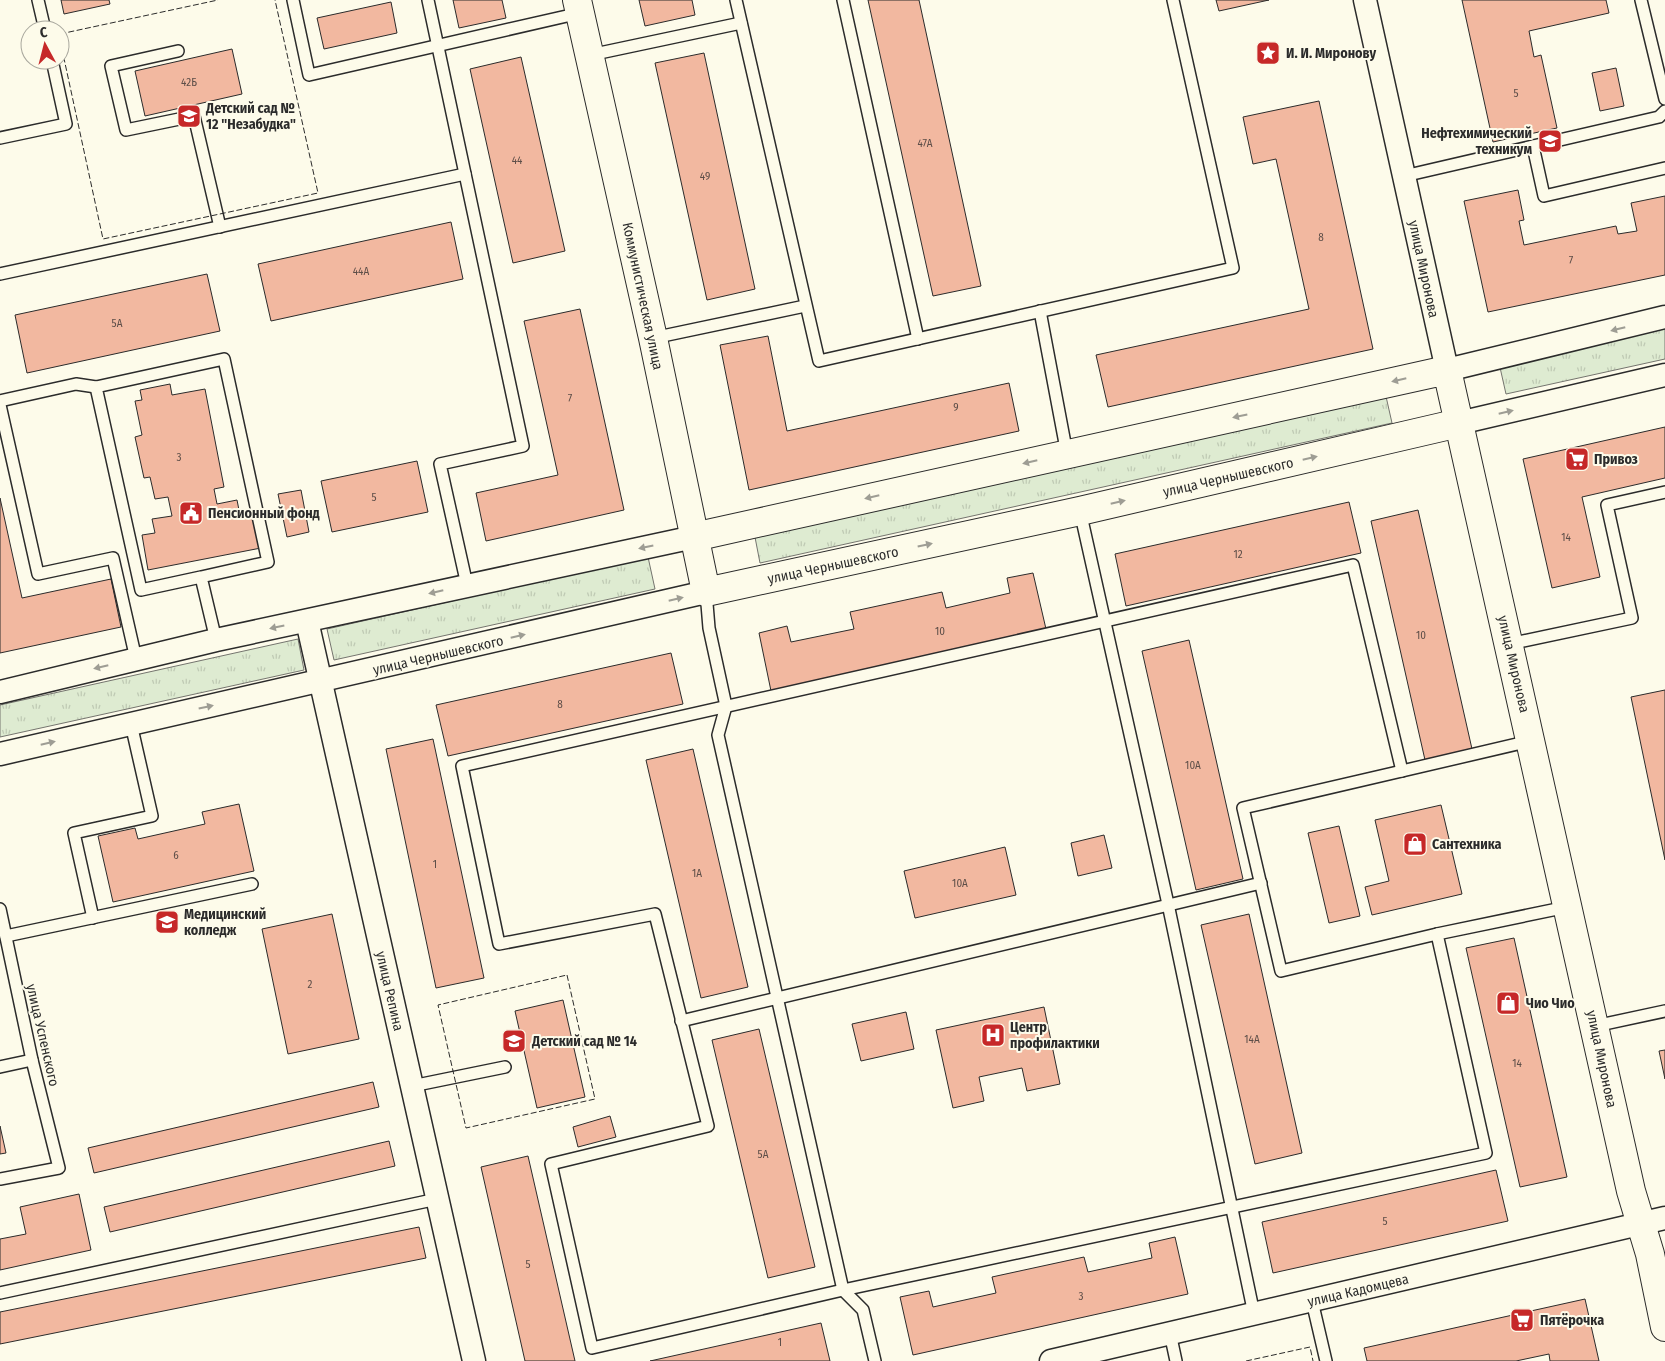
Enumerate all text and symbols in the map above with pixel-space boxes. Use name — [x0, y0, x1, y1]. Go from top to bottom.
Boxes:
north arrow — [20, 20, 70, 70]
text: С — [39, 24, 49, 41]
place icon: И. И. Миронову — [1255, 40, 1281, 66]
place label: И. И. Миронову — [1286, 45, 1376, 62]
house number: 42Б — [181, 76, 197, 89]
house number: 5 — [1513, 87, 1519, 100]
place label: Детский сад № 12 "Незабудка" — [205, 100, 296, 133]
school or university icon: Детский сад № 12 "Незабудка" — [176, 103, 202, 129]
place label: Нефтехимический техникум — [1421, 125, 1532, 158]
school or university icon: Нефтехимический техникум — [1537, 128, 1563, 154]
house number: 47А — [917, 137, 933, 150]
house number: 44 — [512, 154, 523, 167]
house number: 49 — [700, 170, 710, 183]
street label: улица Миронова — [1405, 219, 1442, 320]
street label: Коммунистическая улица — [619, 221, 666, 372]
house number: 8 — [1318, 231, 1324, 244]
house number: 7 — [1569, 254, 1574, 267]
house number: 44А — [353, 265, 369, 278]
house number: 5А — [112, 317, 123, 330]
one-way arrow — [1610, 325, 1625, 333]
one-way arrow — [1391, 377, 1407, 385]
house number: 7 — [568, 392, 573, 405]
house number: 9 — [953, 401, 959, 414]
one-way arrow — [1499, 408, 1514, 416]
one-way arrow — [1232, 412, 1248, 420]
supermarket icon: Привоз — [1564, 446, 1590, 472]
house number: 3 — [177, 451, 182, 464]
place label: Привоз — [1594, 451, 1638, 468]
street label: улица Чернышевского — [1161, 454, 1295, 501]
one-way arrow — [1303, 454, 1318, 462]
one-way arrow — [1023, 458, 1038, 466]
house number: 5 — [371, 491, 377, 504]
one-way arrow — [863, 494, 879, 502]
one-way arrow — [1110, 498, 1125, 506]
public building icon: Пенсионный фонд — [178, 500, 204, 526]
place label: Пенсионный фонд — [208, 505, 320, 522]
house number: 14 — [1561, 531, 1571, 544]
one-way arrow — [917, 541, 932, 549]
street label: улица Чернышевского — [766, 543, 900, 588]
one-way arrow — [637, 544, 653, 552]
house number: 12 — [1233, 548, 1243, 561]
one-way arrow — [428, 588, 443, 596]
one-way arrow — [669, 595, 684, 603]
street label: улица Миронова — [1494, 614, 1533, 715]
one-way arrow — [269, 623, 284, 631]
house number: 10 — [935, 625, 945, 638]
house number: 10 — [1416, 629, 1426, 642]
street label: улица Чернышевского — [371, 632, 505, 679]
one-way arrow — [511, 632, 526, 640]
one-way arrow — [94, 663, 109, 671]
house number: 8 — [557, 698, 563, 711]
one-way arrow — [199, 703, 214, 711]
one-way arrow — [40, 739, 55, 747]
house number: 10А — [1185, 759, 1201, 772]
shop icon: Сантехника — [1402, 831, 1428, 857]
place label: Сантехника — [1432, 836, 1501, 853]
house number: 6 — [173, 849, 179, 862]
house number: 1 — [433, 858, 437, 871]
house number: 1А — [692, 867, 702, 880]
house number: 10А — [952, 877, 968, 890]
place label: Медицинский колледж — [184, 906, 266, 939]
school or university icon: Медицинский колледж — [154, 909, 180, 935]
street label: улица Репина — [372, 950, 407, 1033]
house number: 2 — [308, 978, 313, 991]
street label: улица Успенского — [22, 982, 63, 1088]
shop icon: Чио Чио — [1495, 990, 1521, 1016]
place label: Чио Чио — [1526, 995, 1575, 1012]
street label: улица Миронова — [1583, 1009, 1620, 1110]
place label: Центр профилактики — [1010, 1019, 1100, 1052]
hospital icon: Центр профилактики — [980, 1022, 1006, 1048]
school or university icon: Детский сад № 14 — [501, 1028, 527, 1054]
place label: Детский сад № 14 — [531, 1033, 637, 1050]
house number: 14А — [1244, 1033, 1260, 1046]
house number: 14 — [1512, 1057, 1522, 1070]
house number: 5А — [758, 1148, 769, 1161]
house number: 5 — [1382, 1215, 1388, 1228]
house number: 5 — [525, 1258, 531, 1271]
street label: улица Кадомцева — [1306, 1271, 1411, 1310]
house number: 3 — [1079, 1290, 1084, 1303]
supermarket icon: Пятёрочка — [1509, 1307, 1535, 1333]
place label: Пятёрочка — [1540, 1312, 1604, 1329]
house number: 1 — [778, 1336, 782, 1349]

